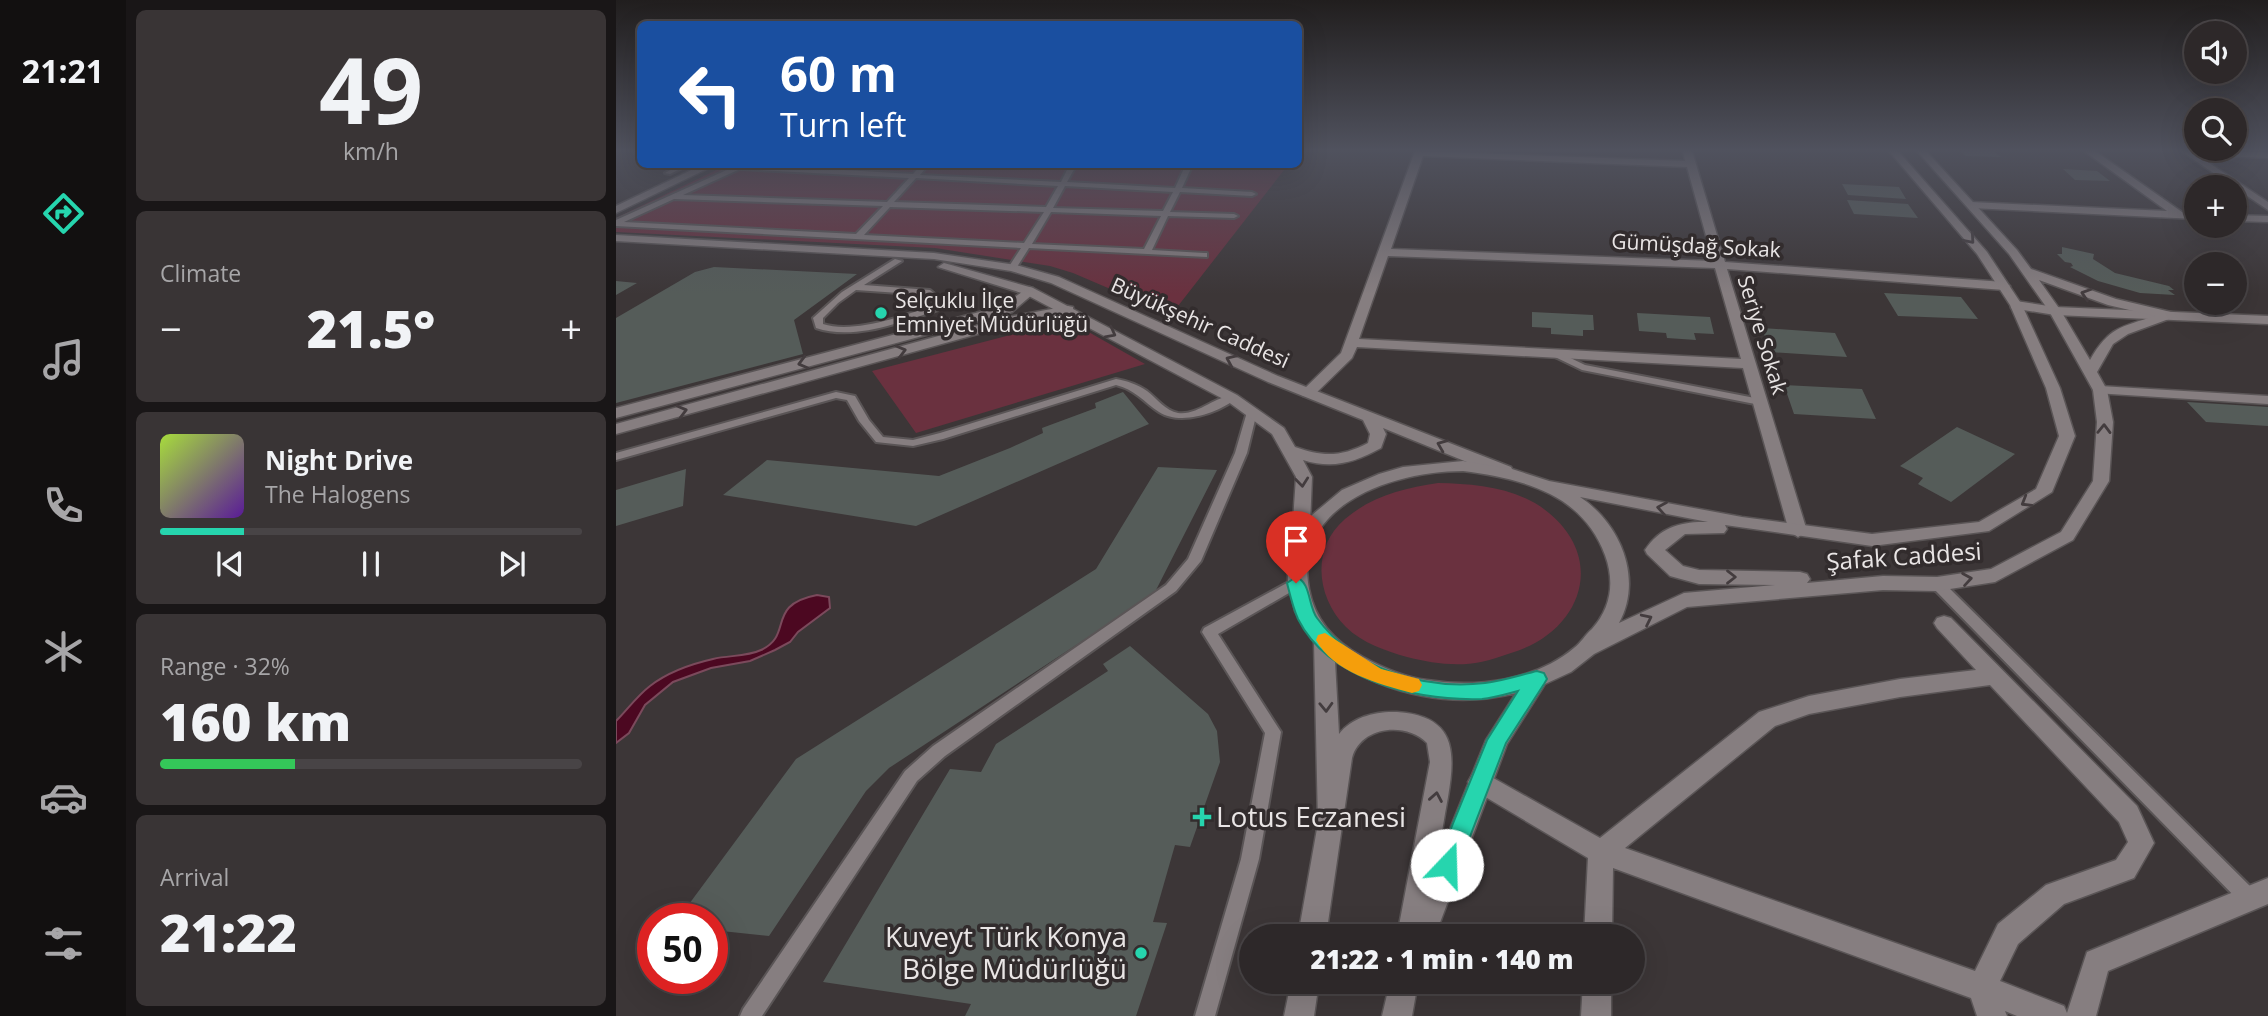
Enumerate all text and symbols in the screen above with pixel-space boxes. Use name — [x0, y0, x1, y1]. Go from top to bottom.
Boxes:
map controls — [2184, 21, 2247, 315]
button: sound — [2184, 21, 2247, 84]
text: 49 — [319, 27, 423, 151]
text: 60 m — [780, 40, 897, 106]
text: 21:21 — [22, 49, 104, 92]
icon: left — [665, 49, 756, 140]
button: search — [2184, 98, 2247, 161]
text: Turn left — [780, 103, 906, 146]
text: km/h — [343, 135, 399, 167]
button: + — [2184, 175, 2247, 238]
icon: directions — [39, 189, 88, 238]
street label: Gümüşdağ Sokak — [1611, 227, 1782, 263]
one-way arrow — [1962, 231, 1974, 244]
button: − — [2184, 252, 2247, 315]
text: Climate — [160, 257, 241, 289]
street label: Büyükşehir Caddesi — [1107, 270, 1294, 374]
street label: Seriye Sokak — [1732, 272, 1794, 398]
place label: Selçuklu İlçe Emniyet Müdürlüğü — [895, 286, 1088, 338]
one-way arrow — [2080, 287, 2092, 302]
text: 21.5° — [307, 292, 435, 363]
text: − — [160, 302, 182, 354]
text: + — [560, 302, 582, 354]
marker: Selçuklu İlçe Emniyet Müdürlüğü — [873, 305, 889, 321]
one-way arrow — [1103, 325, 1116, 338]
icon: music — [39, 335, 88, 384]
one-way arrow — [895, 344, 907, 359]
one-way arrow — [1226, 354, 1238, 368]
one-way arrow — [797, 355, 809, 370]
one-way arrow — [676, 405, 688, 419]
one-way arrow — [2096, 423, 2111, 434]
one-way arrow — [1437, 440, 1449, 454]
text: Night Drive — [265, 442, 413, 478]
one-way arrow — [1294, 477, 1309, 488]
text: The Halogens — [265, 478, 411, 510]
icon: phone — [39, 481, 88, 530]
one-way arrow — [2021, 494, 2034, 507]
one-way arrow — [1656, 502, 1668, 517]
pin — [1266, 511, 1326, 583]
icon: arrive — [1277, 522, 1315, 560]
street label: Şafak Caddesi — [1825, 534, 1983, 577]
icon: previous — [211, 545, 249, 583]
icon: pause — [352, 545, 390, 583]
icon: next — [493, 545, 531, 583]
one-way arrow — [1726, 569, 1737, 584]
one-way arrow — [1961, 572, 1973, 587]
one-way arrow — [1640, 613, 1652, 627]
icon: climate — [39, 627, 88, 676]
text: Range · 32% — [160, 650, 290, 682]
text: 160 km — [160, 685, 351, 756]
one-way arrow — [1319, 702, 1334, 713]
icon: car — [39, 773, 88, 822]
one-way arrow — [1427, 791, 1442, 803]
place label: Lotus Eczanesi — [1216, 797, 1406, 835]
marker: Lotus Eczanesi — [1194, 809, 1210, 825]
position arrow — [1410, 828, 1484, 902]
text: Arrival — [160, 861, 229, 893]
text: 21:22 — [160, 896, 297, 967]
speed limit sign: 50 — [637, 903, 728, 994]
place label: Kuveyt Türk Konya Bölge Müdürlüğü — [885, 917, 1127, 987]
icon: filters — [39, 919, 88, 968]
text: 21:22 · 1 min · 140 m — [1311, 941, 1573, 977]
marker: Kuveyt Türk Konya Bölge Müdürlüğü — [1133, 945, 1149, 961]

